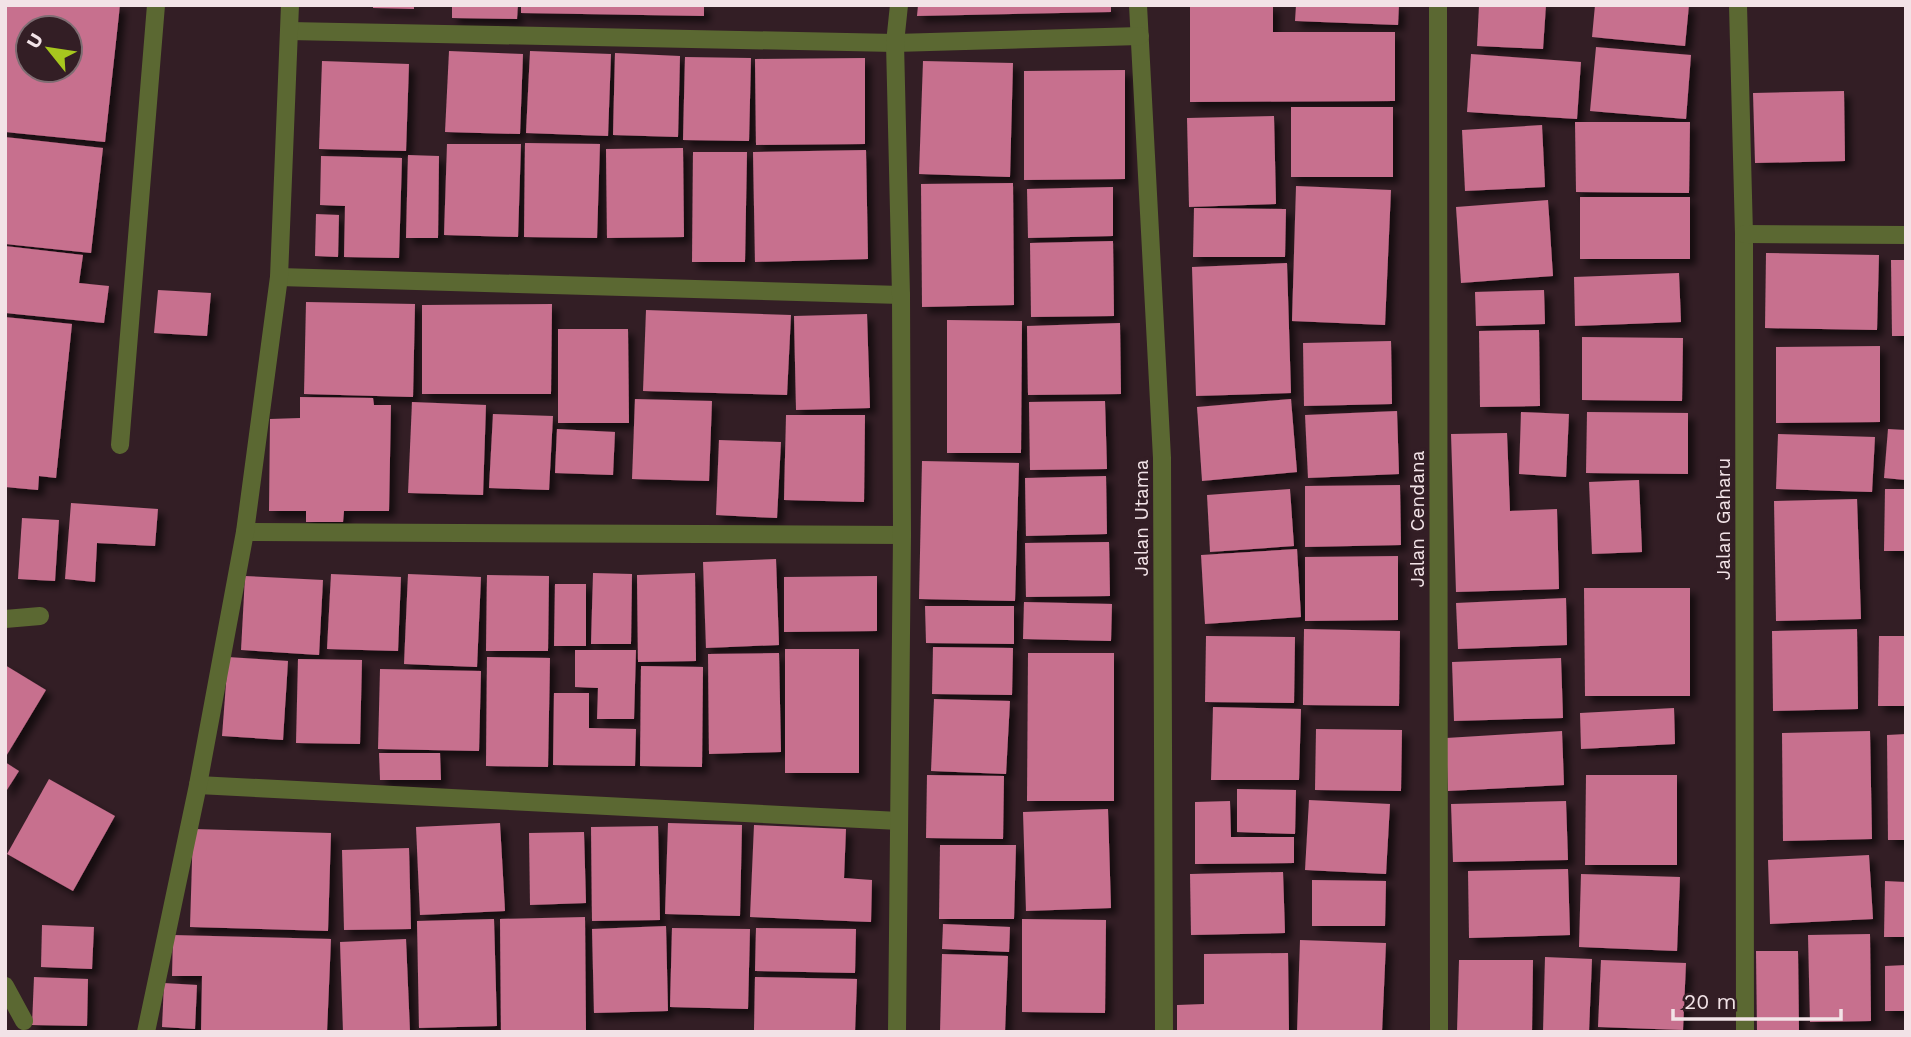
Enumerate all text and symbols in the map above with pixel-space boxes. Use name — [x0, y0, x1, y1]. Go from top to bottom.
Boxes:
north arrow — [14, 14, 84, 84]
text: U — [21, 29, 48, 52]
street label: Jalan Cendana — [1406, 450, 1429, 587]
street label: Jalan Gaharu — [1712, 458, 1735, 580]
street label: Jalan Utama — [1130, 459, 1153, 577]
scale bar — [1673, 978, 1841, 1022]
text: 20 m — [1684, 989, 1736, 1014]

